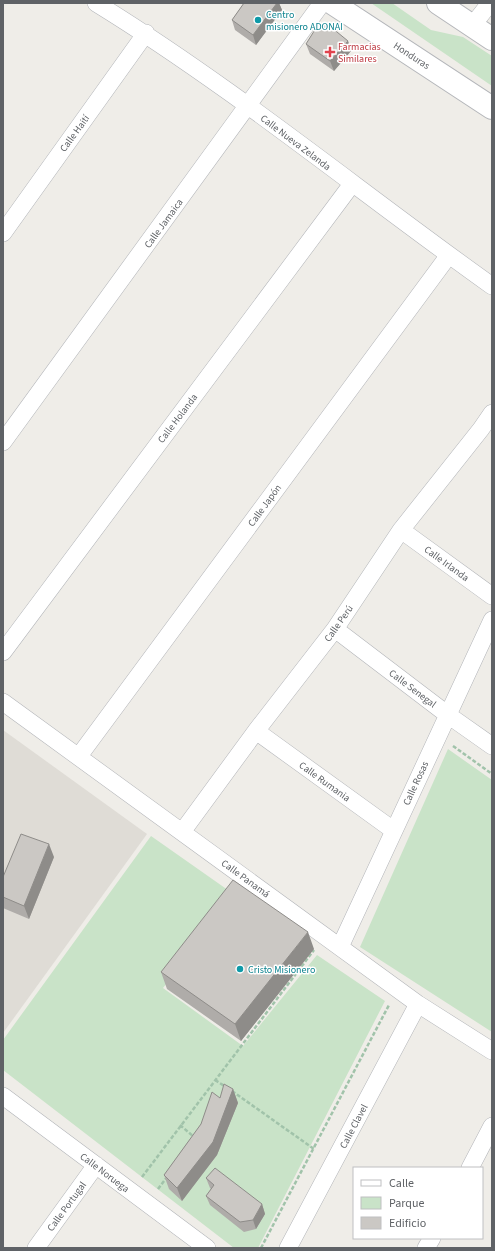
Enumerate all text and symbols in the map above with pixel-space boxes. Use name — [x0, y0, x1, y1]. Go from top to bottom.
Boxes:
place label: Centro misionero ADONAI — [266, 8, 343, 34]
marker: Centro misionero ADONAI — [253, 15, 263, 25]
street label: Honduras — [391, 39, 432, 73]
place label: Farmacias Similares — [338, 40, 381, 66]
marker: Farmacias Similares — [325, 47, 335, 57]
street label: Calle Haití — [57, 112, 93, 155]
street label: Calle Nueva Zelanda — [257, 112, 334, 174]
street label: Calle Jamaica — [141, 196, 186, 251]
street label: Calle Holanda — [155, 391, 201, 446]
street label: Calle Japón — [245, 482, 285, 530]
street label: Calle Irlanda — [421, 543, 472, 585]
street label: Calle Perú — [321, 602, 357, 645]
street label: Calle Senegal — [386, 666, 439, 711]
street label: Calle Rumania — [296, 758, 353, 805]
street label: Calle Rosas — [400, 759, 432, 808]
street label: Calle Panamá — [218, 856, 273, 901]
place label: Cristo Misionero — [248, 963, 315, 977]
marker: Cristo Misionero — [235, 964, 245, 974]
street label: Calle Clavel — [336, 1101, 372, 1151]
street label: Calle Noruega — [77, 1150, 132, 1196]
legend — [353, 1167, 483, 1239]
text: Calle — [389, 1175, 414, 1192]
street label: Calle Portugal — [44, 1178, 90, 1234]
text: Parque — [389, 1195, 425, 1212]
text: Edificio — [389, 1215, 426, 1232]

